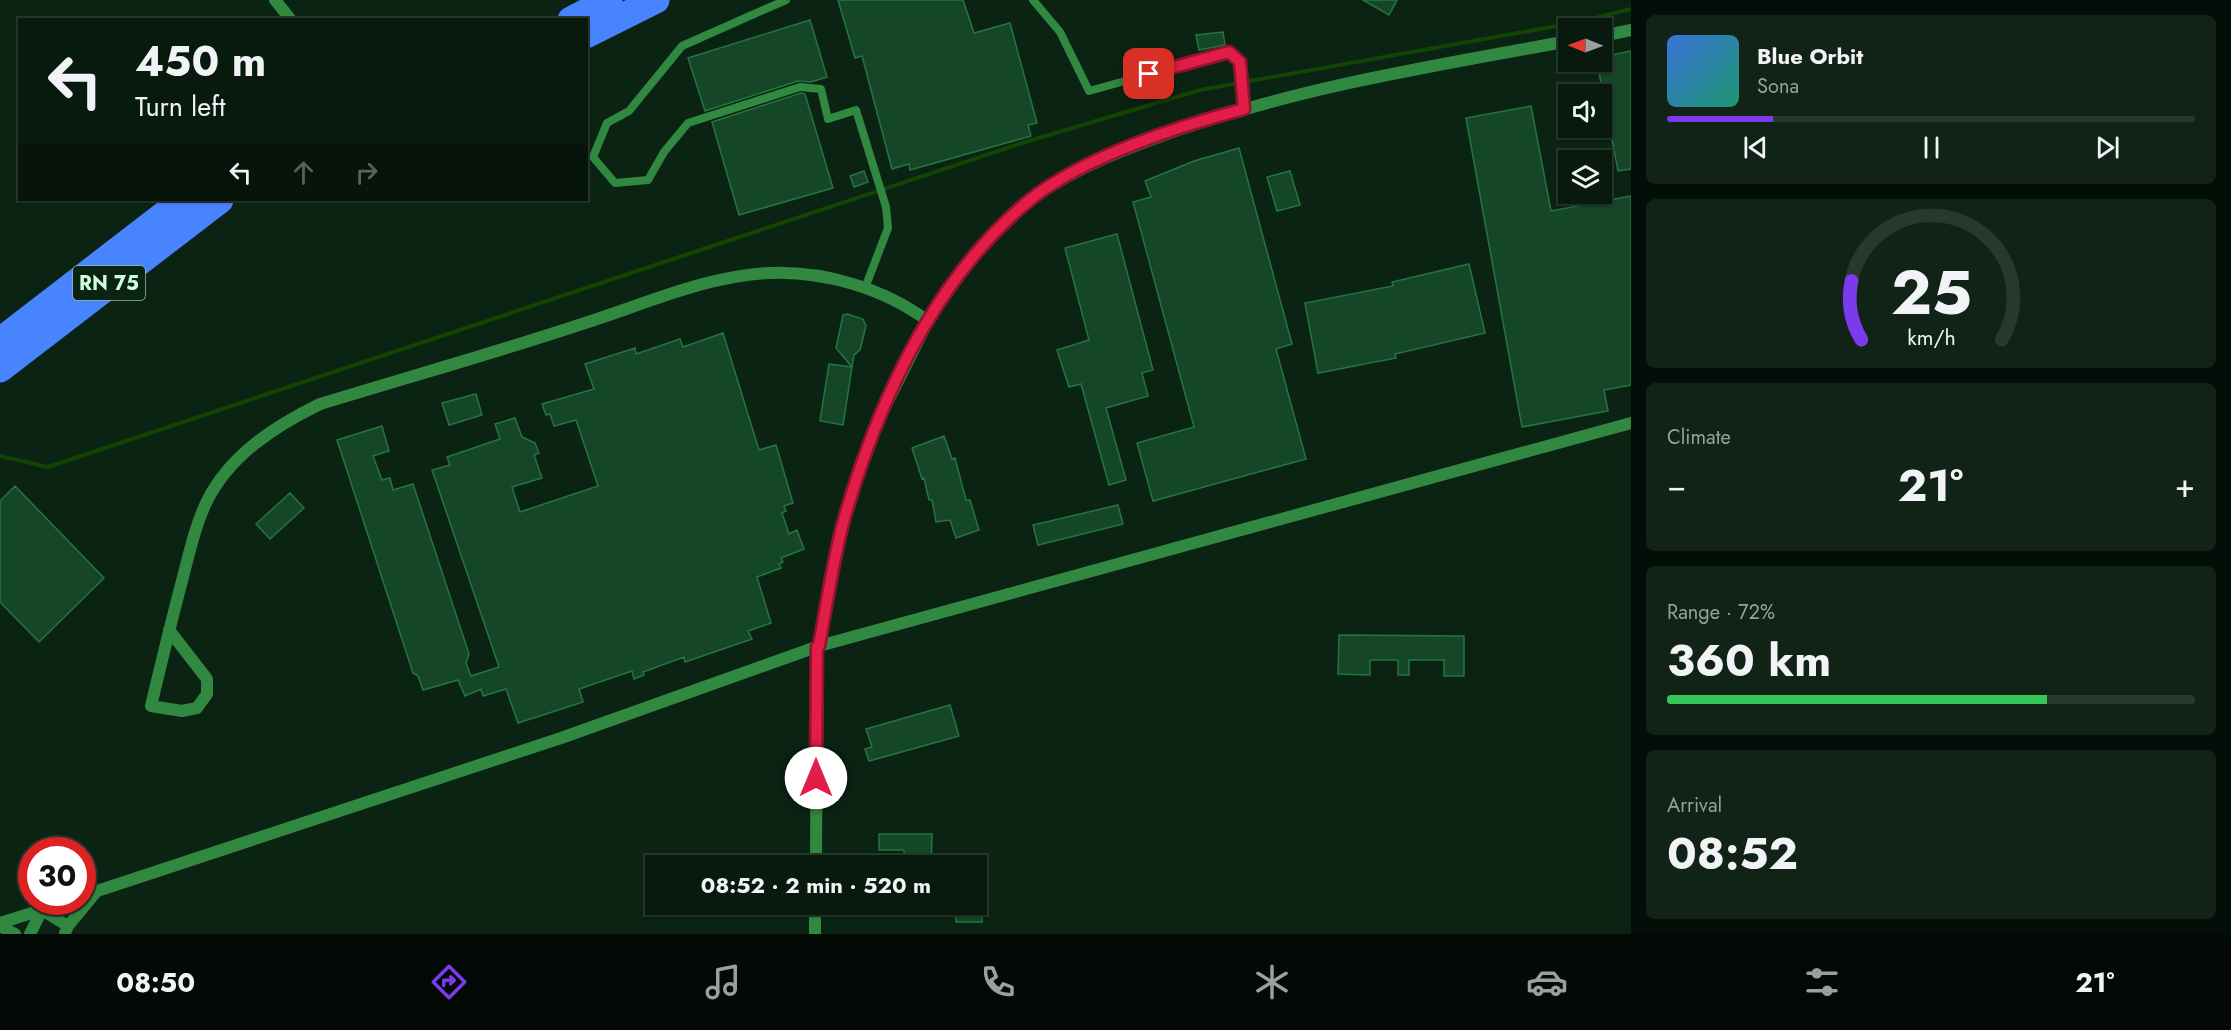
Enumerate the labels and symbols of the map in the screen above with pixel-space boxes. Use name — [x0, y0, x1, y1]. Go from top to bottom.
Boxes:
north arrow — [1558, 18, 1612, 72]
pin — [1123, 48, 1174, 99]
road number: RN 75 — [73, 266, 145, 300]
position arrow — [784, 746, 848, 810]
speed limit sign: 30 — [18, 837, 96, 915]

